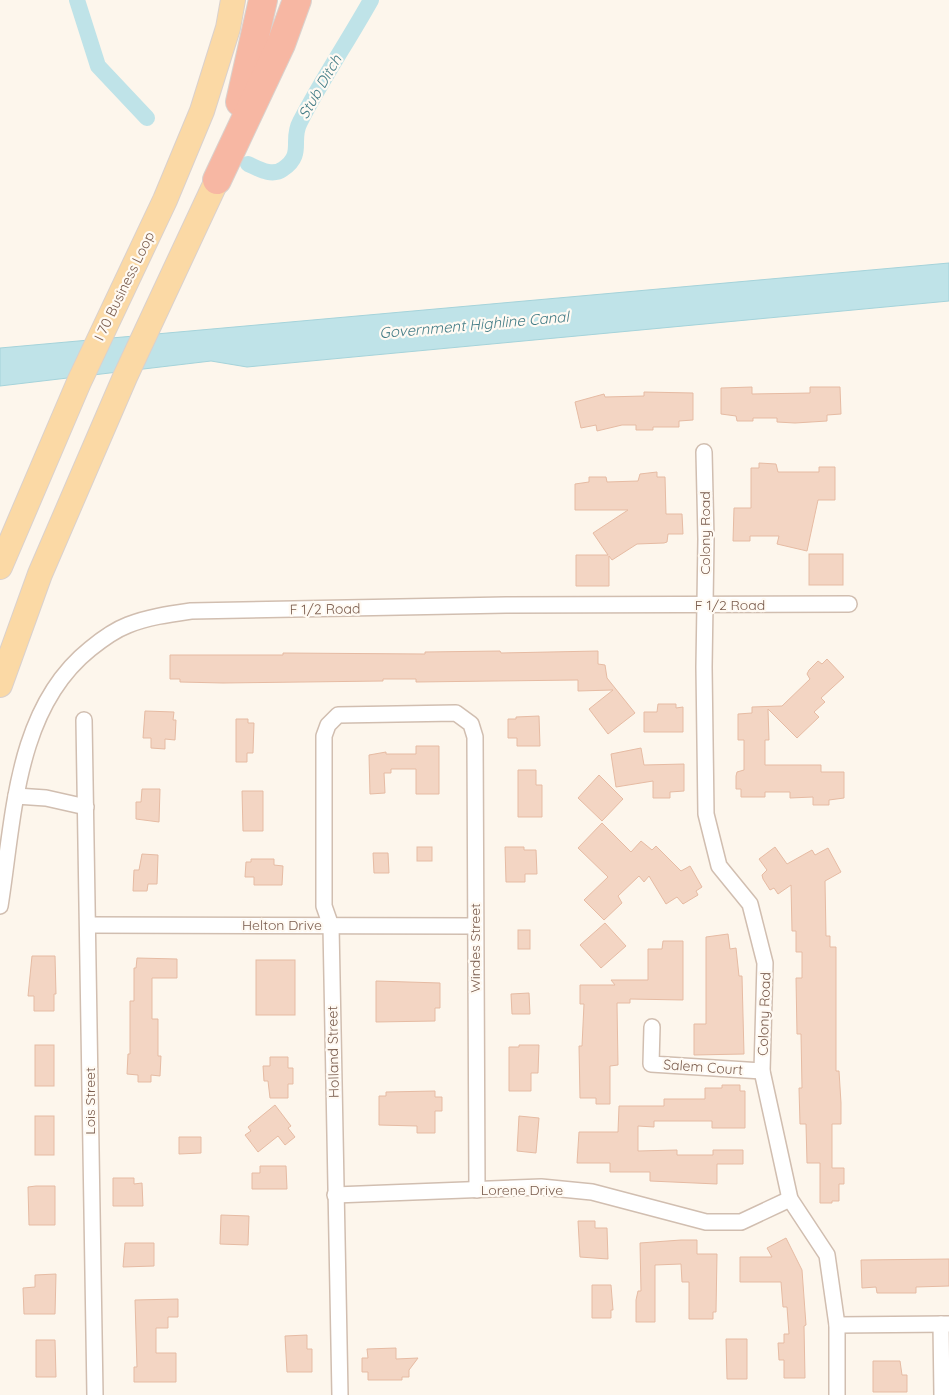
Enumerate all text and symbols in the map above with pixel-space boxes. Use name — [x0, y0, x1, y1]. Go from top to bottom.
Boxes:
water label: Stub Ditch — [294, 51, 346, 122]
street label: I 70 Business Loop — [90, 229, 158, 343]
water label: Government Highline Canal — [378, 307, 571, 342]
street label: Colony Road — [696, 491, 714, 575]
street label: F 1/2 Road — [695, 596, 765, 614]
street label: F 1/2 Road — [290, 599, 360, 619]
street label: Windes Street — [466, 903, 484, 993]
street label: Helton Drive — [242, 916, 322, 934]
street label: Colony Road — [754, 972, 774, 1056]
street label: Holland Street — [323, 1006, 343, 1098]
street label: Salem Court — [663, 1055, 744, 1079]
street label: Lois Street — [81, 1067, 99, 1135]
street label: Lorene Drive — [481, 1181, 563, 1199]

